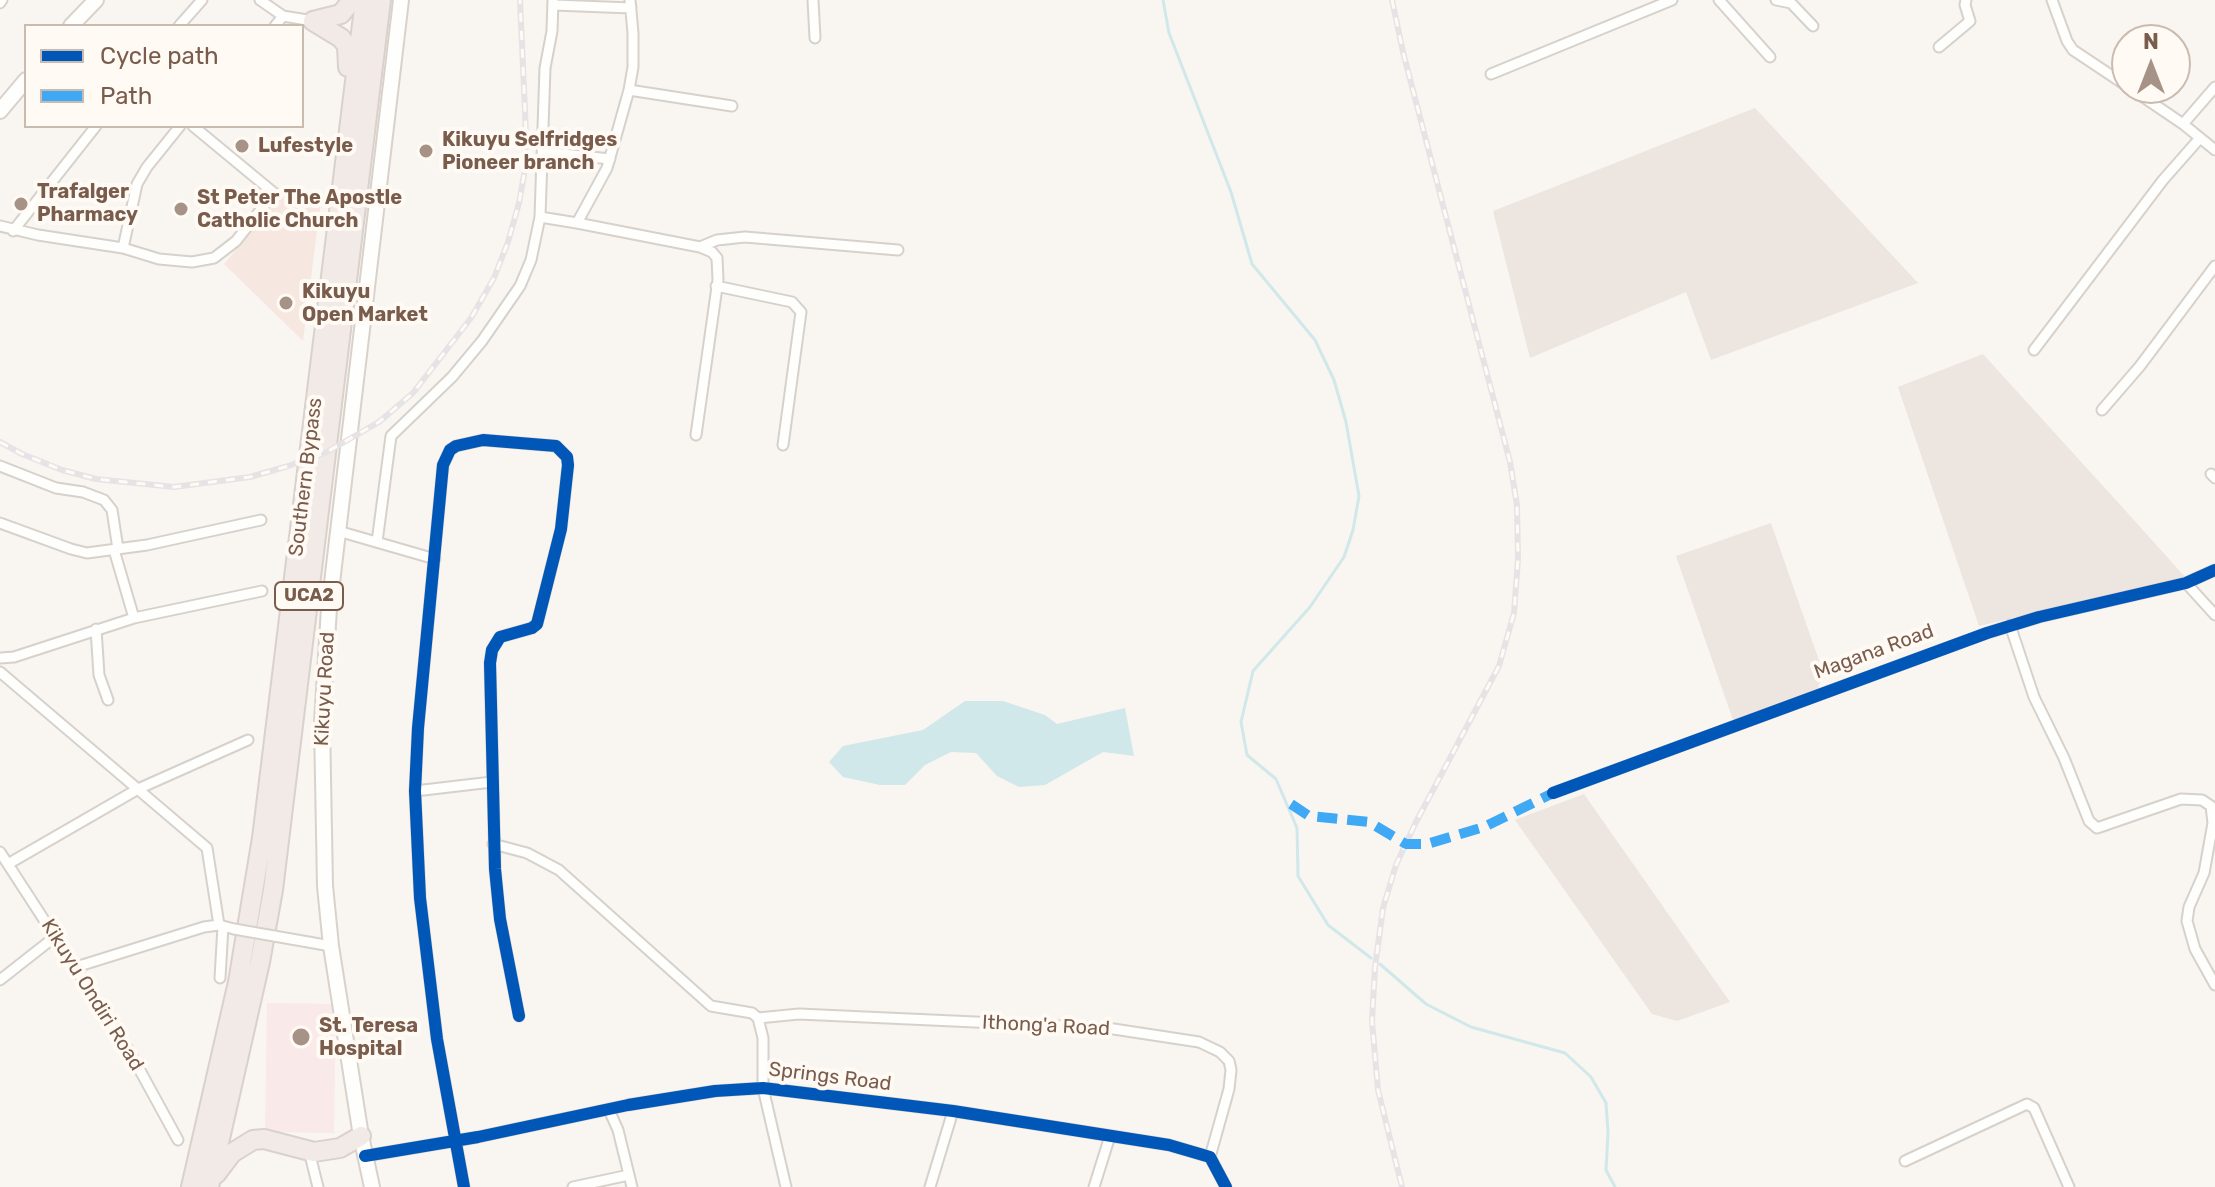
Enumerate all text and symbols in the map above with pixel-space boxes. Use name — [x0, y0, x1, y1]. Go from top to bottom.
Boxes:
legend — [24, 24, 304, 128]
north arrow — [2111, 24, 2191, 104]
text: N — [2143, 28, 2159, 55]
text: Cycle path — [100, 42, 219, 70]
text: Path — [100, 82, 152, 110]
place label: Kikuyu Selfridges Pioneer branch — [442, 128, 617, 175]
place label: Lufestyle — [258, 134, 353, 158]
marker: Lufestyle — [233, 137, 251, 155]
marker: Kikuyu Selfridges Pioneer branch — [417, 142, 435, 160]
place label: Trafalger Pharmacy — [37, 180, 138, 227]
place label: St Peter The Apostle Catholic Church — [197, 186, 402, 233]
marker: Trafalger Pharmacy — [12, 195, 30, 213]
marker: St Peter The Apostle Catholic Church — [172, 200, 190, 218]
place label: Kikuyu Open Market — [302, 280, 428, 327]
marker: Kikuyu Open Market — [277, 294, 295, 312]
street label: Southern Bypass — [284, 396, 328, 558]
road number: UCA2 — [275, 582, 343, 610]
street label: Magana Road — [1811, 619, 1937, 685]
street label: Kikuyu Road — [310, 631, 340, 747]
street label: Kikuyu Ondiri Road — [36, 915, 148, 1075]
street label: Ithong'a Road — [981, 1011, 1111, 1041]
place label: St. Teresa Hospital — [319, 1014, 418, 1061]
marker: St. Teresa Hospital — [290, 1026, 312, 1048]
street label: Springs Road — [767, 1058, 893, 1096]

